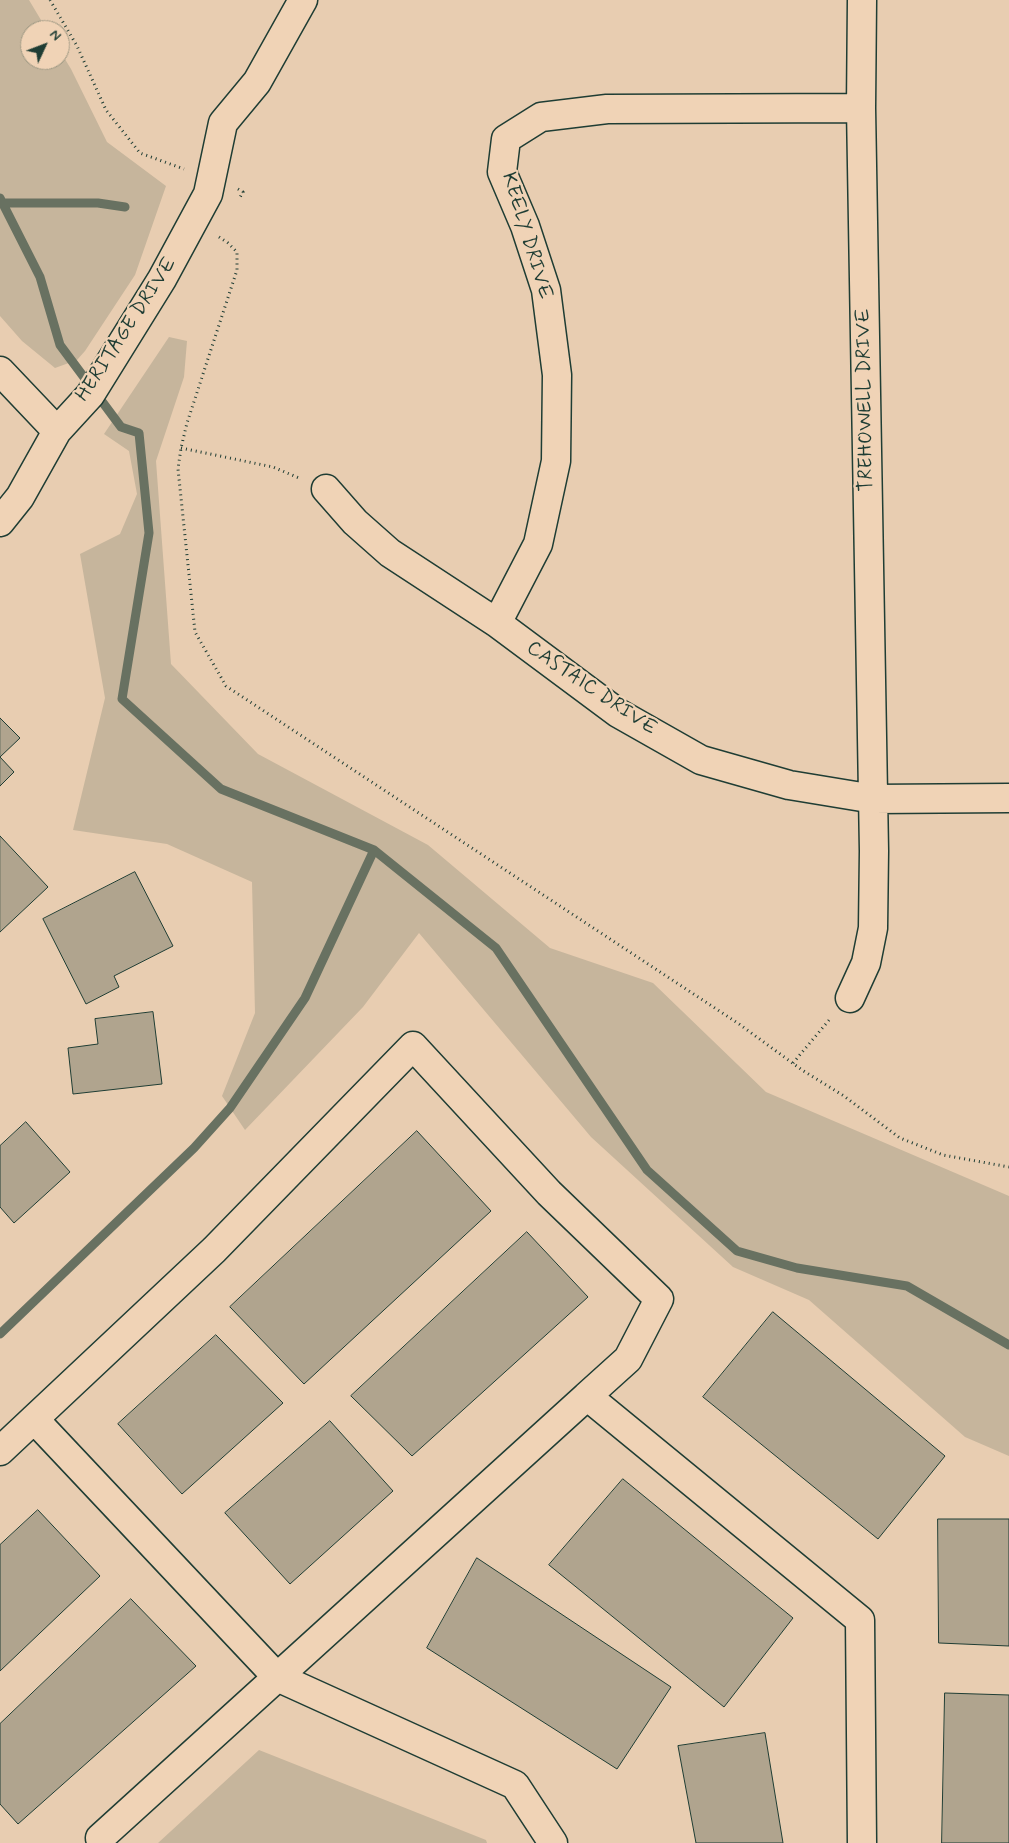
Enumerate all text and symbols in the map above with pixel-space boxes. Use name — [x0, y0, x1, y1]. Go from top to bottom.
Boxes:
north arrow — [20, 20, 70, 70]
text: N — [45, 26, 65, 45]
street label: KEELY DRIVE — [495, 170, 557, 302]
street label: HERITAGE DRIVE — [71, 253, 183, 407]
street label: TREHOWELL DRIVE — [852, 308, 880, 492]
street label: CASTAIC DRIVE — [521, 637, 661, 741]

